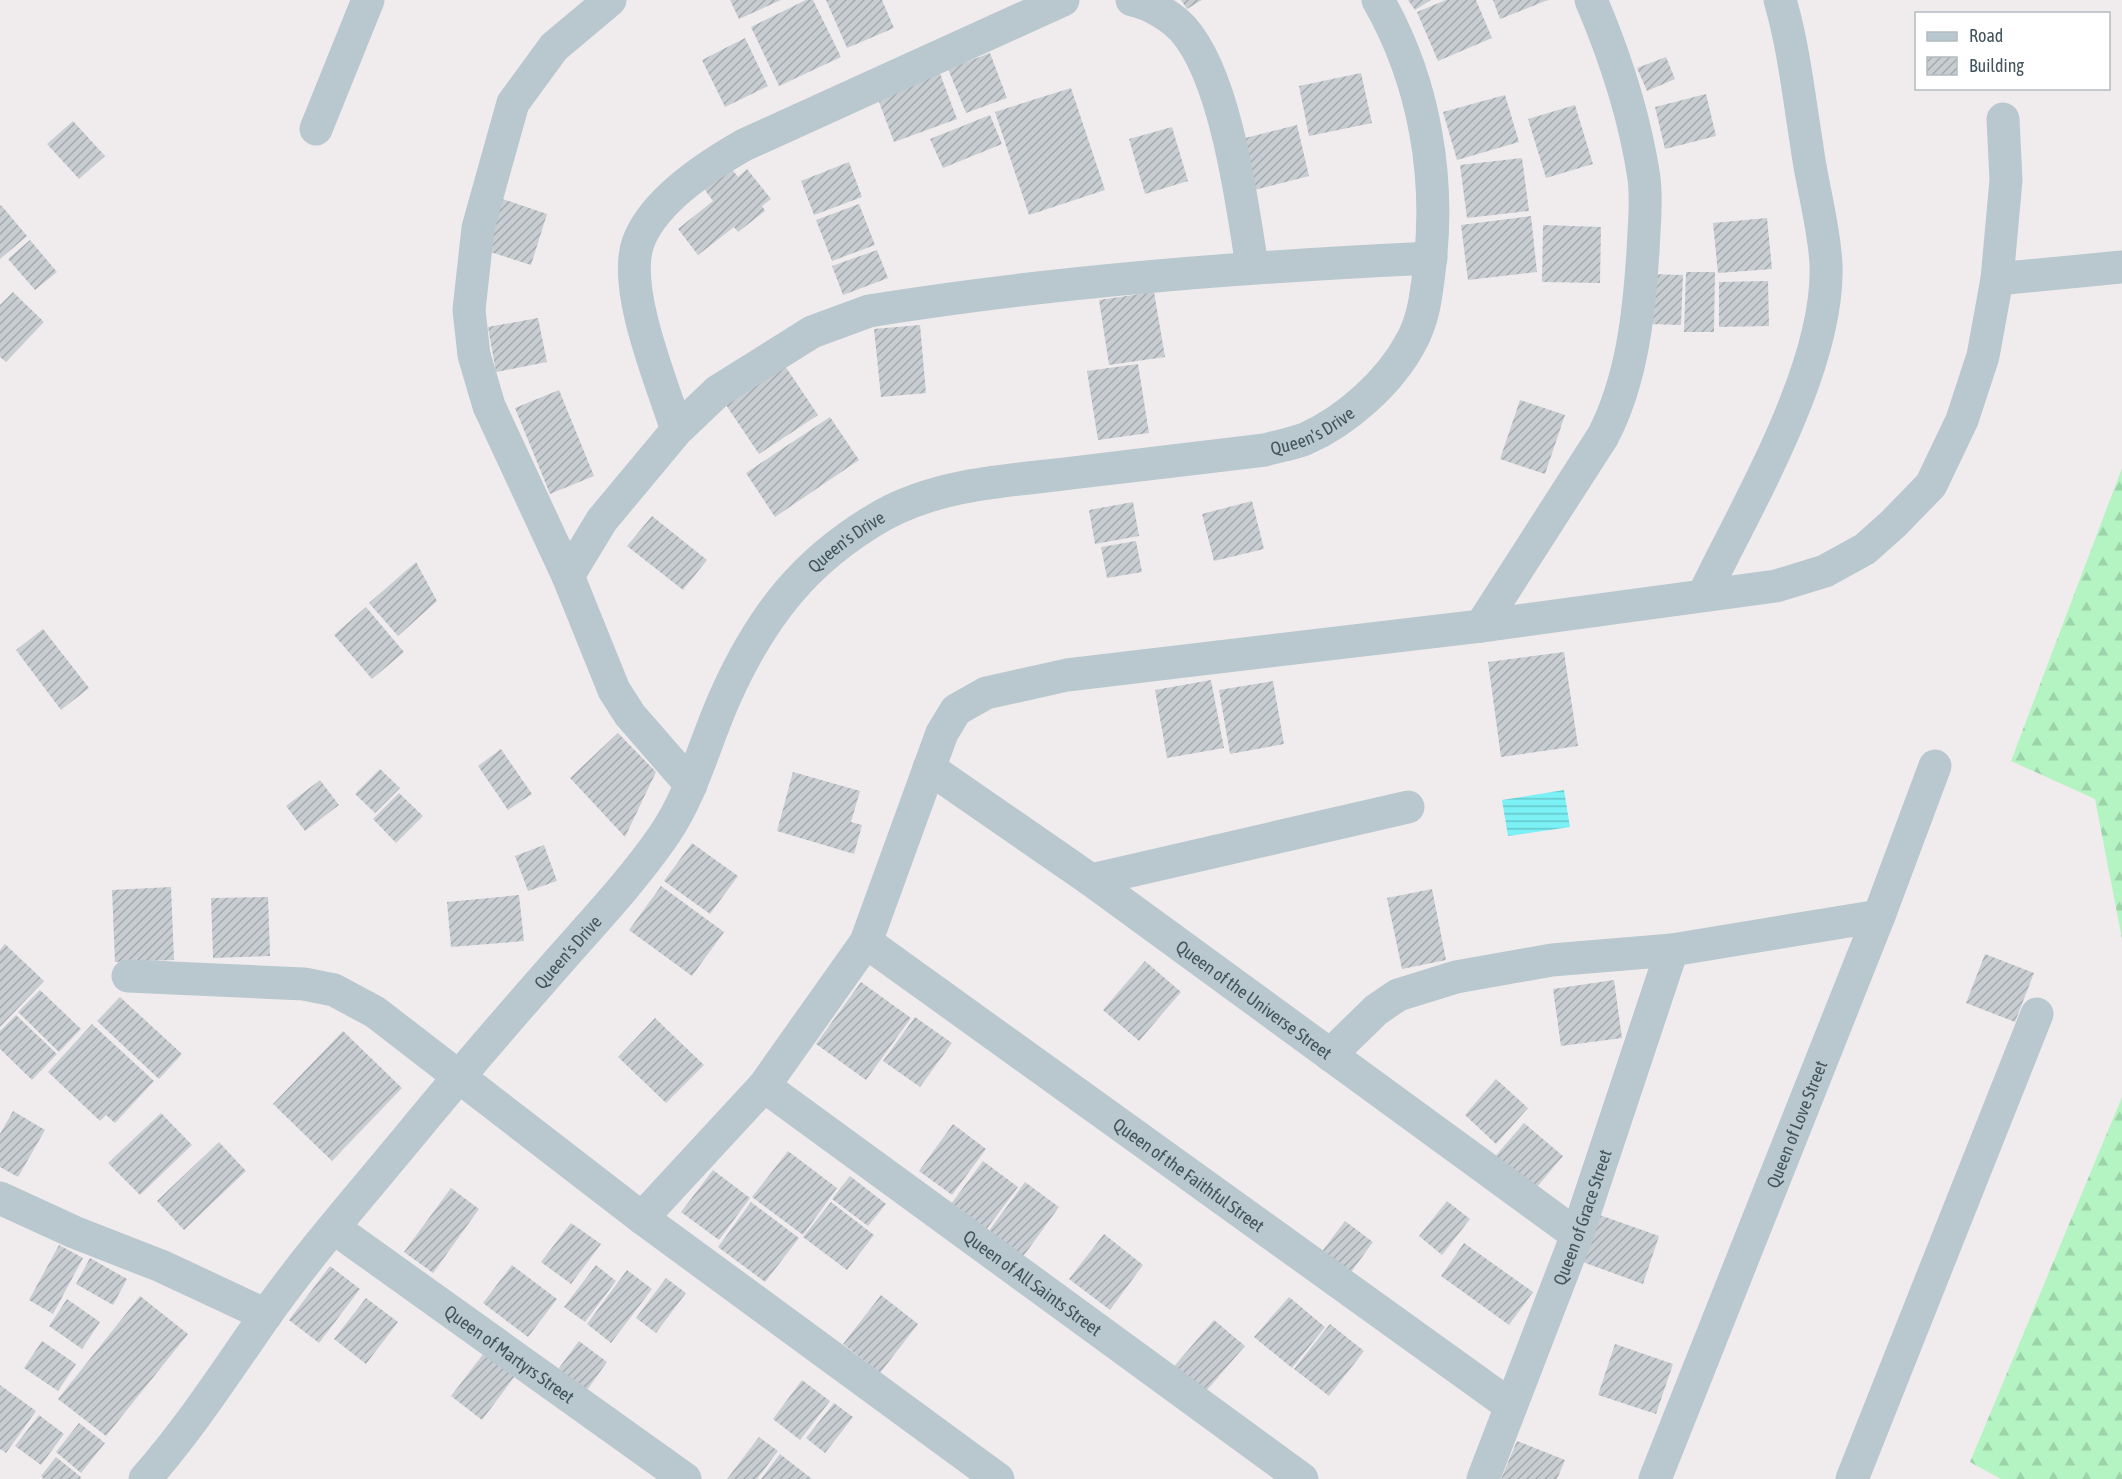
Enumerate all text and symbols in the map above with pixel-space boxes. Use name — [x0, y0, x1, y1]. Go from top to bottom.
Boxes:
legend — [1915, 12, 2110, 90]
text: Road — [1969, 25, 2003, 46]
text: Building — [1969, 55, 2024, 76]
street label: Queen's Drive — [1268, 402, 1358, 459]
street label: Queen's Drive — [803, 506, 888, 577]
street label: Queen's Drive — [529, 911, 605, 993]
street label: Queen of the Universe Street — [1172, 935, 1336, 1063]
street label: Queen of Love Street — [1761, 1057, 1831, 1191]
street label: Queen of the Faithful Street — [1109, 1113, 1269, 1236]
street label: Queen of Grace Street — [1548, 1147, 1615, 1288]
street label: Queen of All Saints Street — [960, 1225, 1106, 1340]
street label: Queen of Martyrs Street — [441, 1300, 579, 1407]

